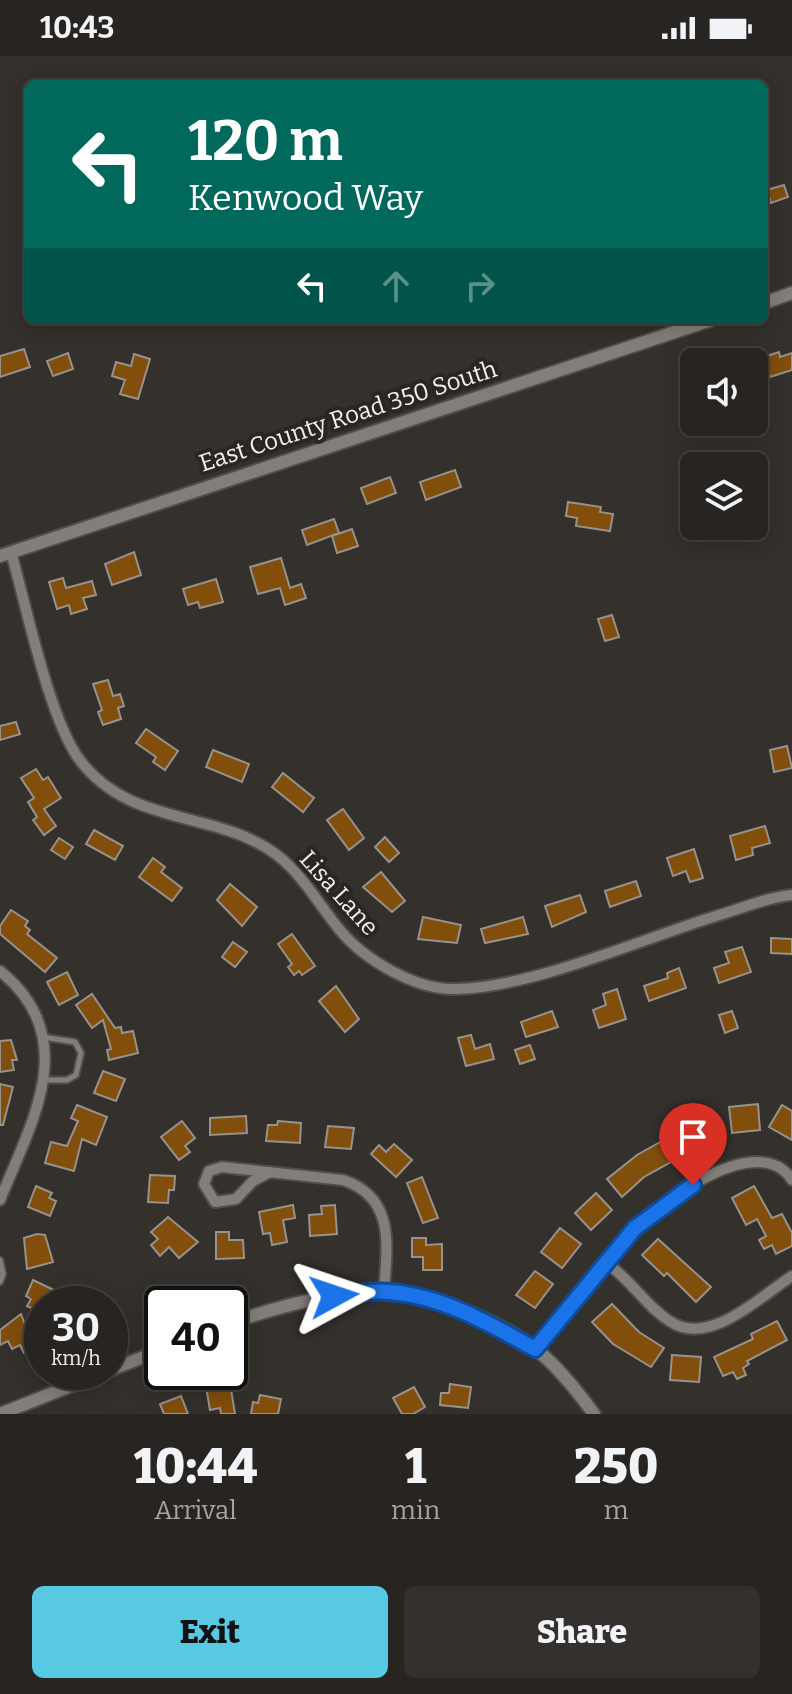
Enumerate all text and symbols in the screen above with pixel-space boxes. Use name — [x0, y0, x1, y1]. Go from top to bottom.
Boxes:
text: 10:43 — [40, 10, 115, 46]
text: 120 m — [188, 108, 343, 175]
icon: left — [56, 112, 160, 216]
text: Kenwood Way — [188, 176, 423, 220]
icon: left — [290, 264, 334, 308]
icon: ahead — [374, 264, 418, 308]
icon: right — [458, 264, 502, 308]
map controls — [680, 348, 768, 540]
button: sound — [680, 348, 768, 436]
street label: East County Road 350 South — [196, 355, 500, 477]
button: layers — [680, 452, 768, 540]
street label: Lisa Lane — [294, 845, 384, 941]
pin — [659, 1103, 727, 1185]
icon: arrive — [671, 1115, 715, 1159]
position arrow — [292, 1254, 376, 1338]
speed limit sign: 40 — [144, 1286, 248, 1390]
text: 30 — [52, 1304, 100, 1352]
text: km/h — [51, 1346, 101, 1370]
text: 10:44 — [134, 1438, 257, 1496]
text: 1 — [405, 1438, 426, 1496]
text: 250 — [574, 1438, 658, 1496]
text: Arrival — [154, 1495, 237, 1526]
text: min — [391, 1495, 440, 1526]
text: m — [604, 1495, 628, 1526]
button: Exit — [32, 1586, 388, 1678]
button: Share — [404, 1586, 760, 1678]

